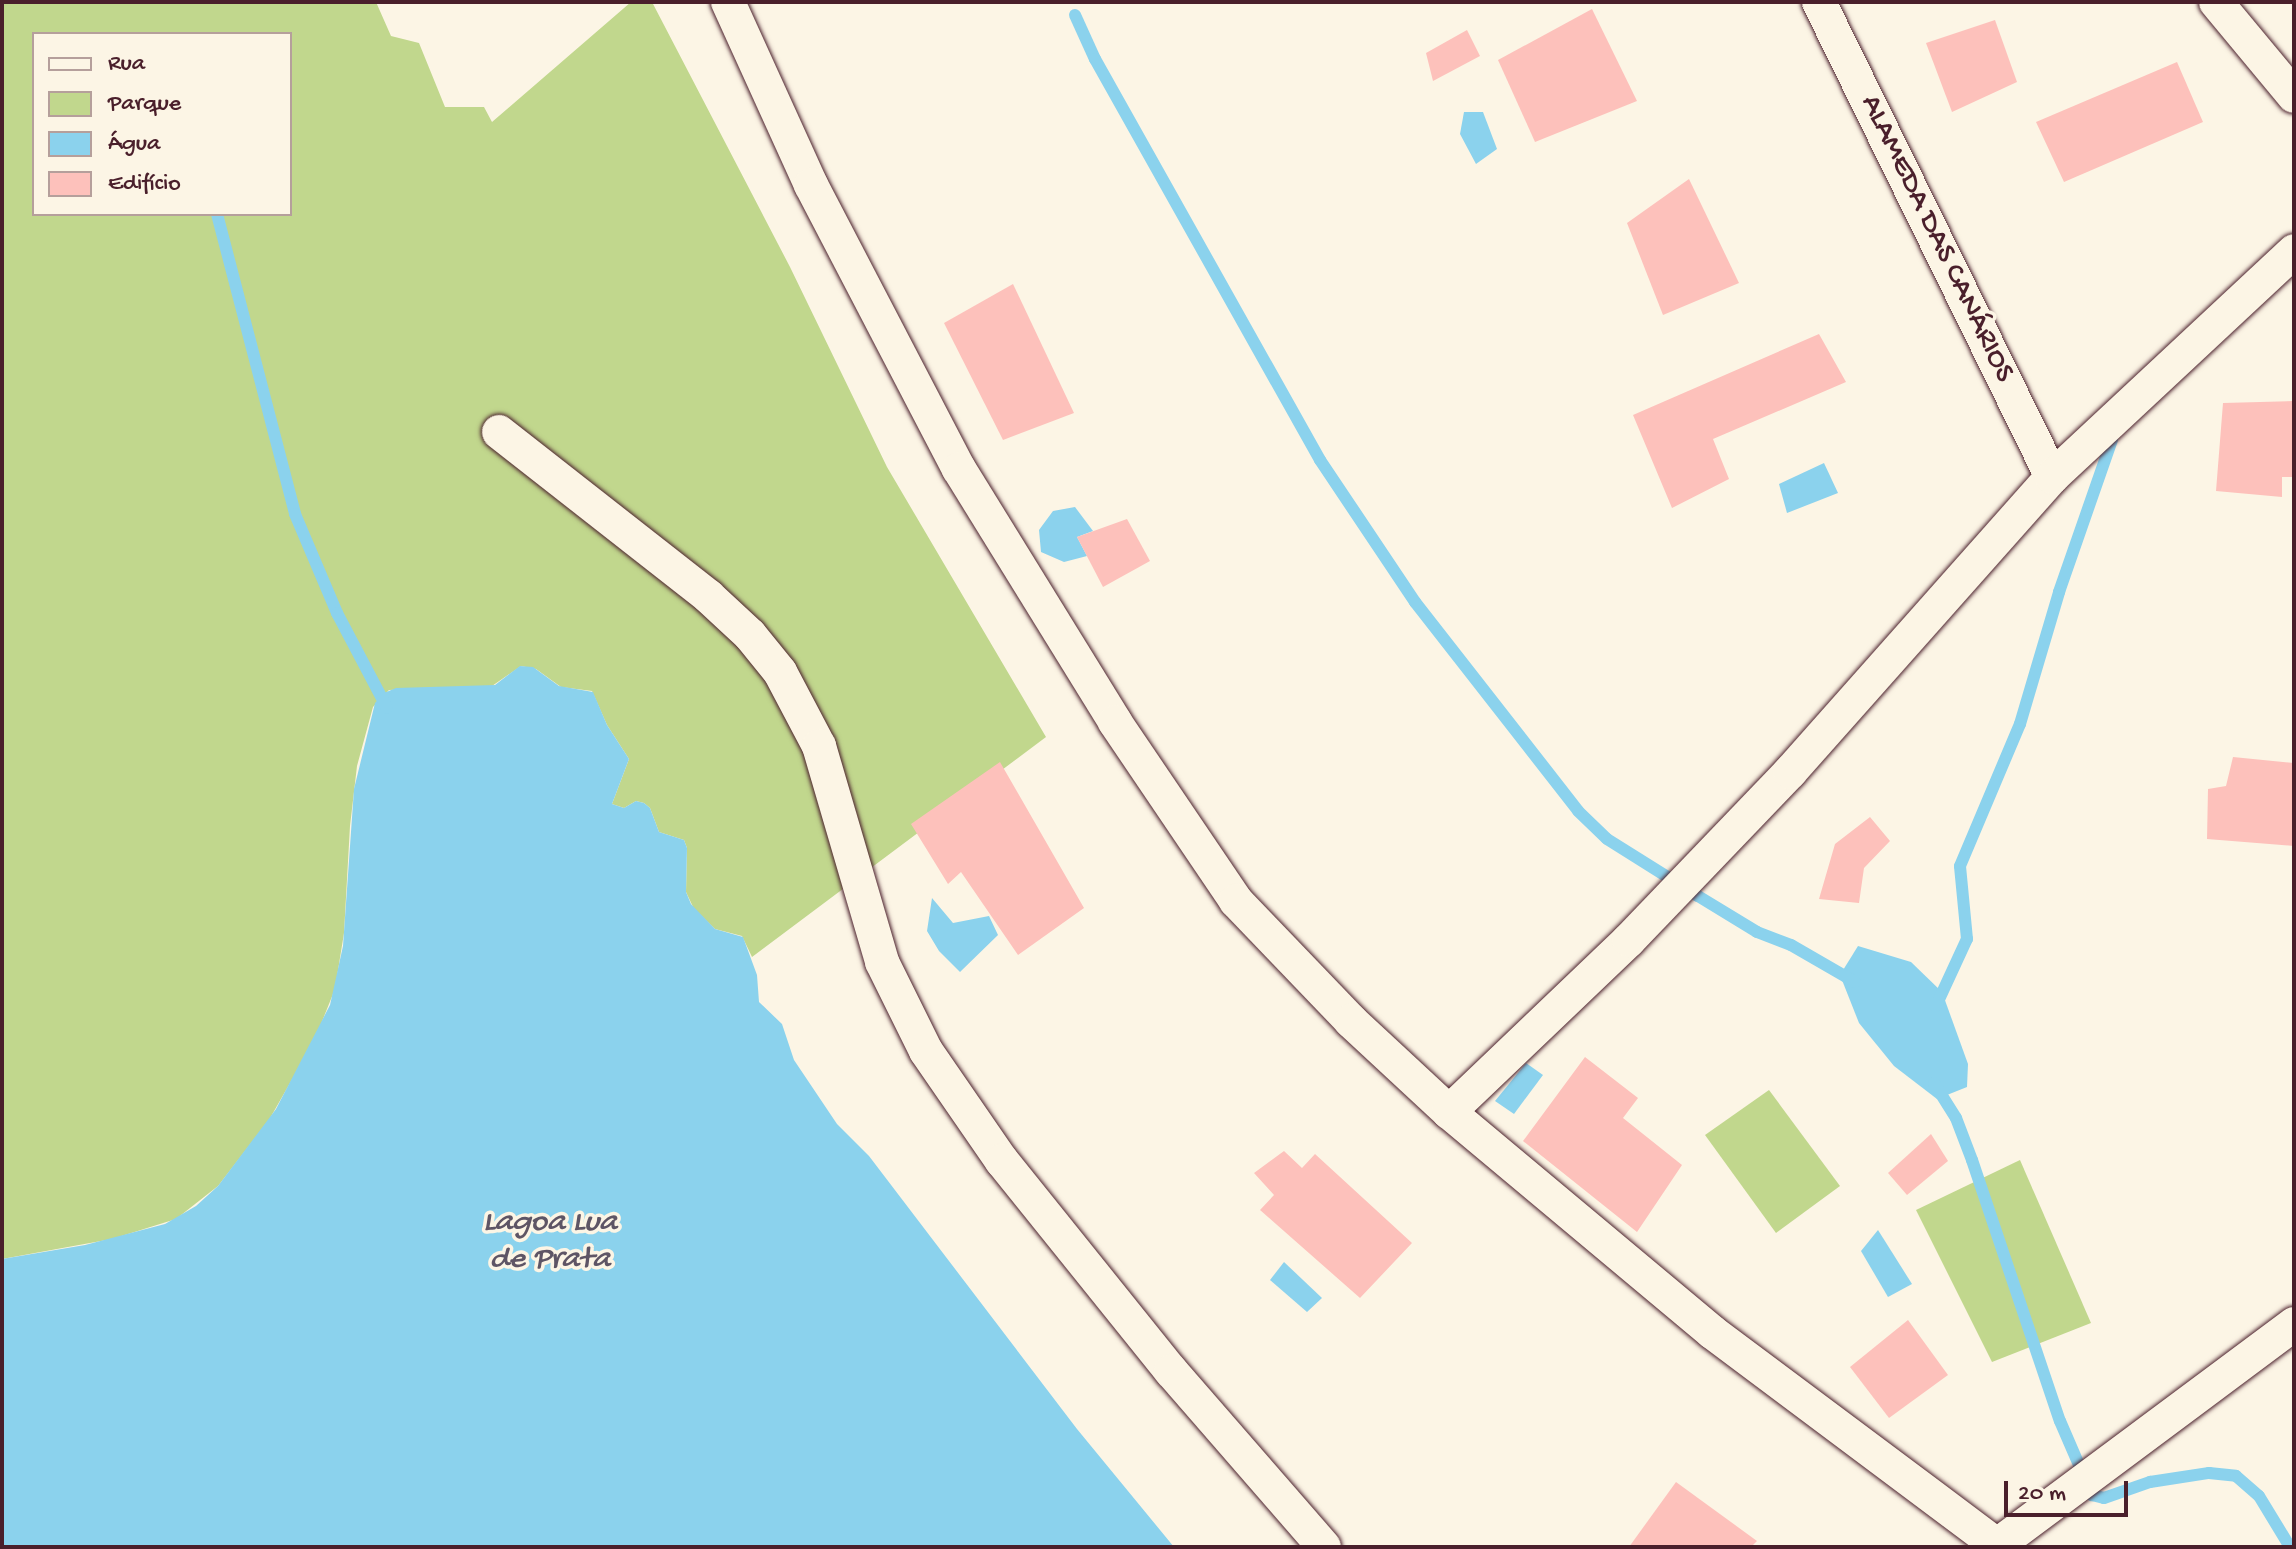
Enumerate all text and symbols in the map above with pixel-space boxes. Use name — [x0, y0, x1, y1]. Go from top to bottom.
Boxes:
legend — [32, 32, 292, 216]
text: Rua — [108, 50, 145, 79]
text: Parque — [108, 90, 181, 119]
street label: ALAMEDA DAS CANÁRIOS — [1851, 90, 2021, 388]
text: Água — [108, 130, 160, 159]
text: Edifício — [108, 170, 181, 199]
water label: Lagoa Lua de Prata — [483, 1205, 617, 1280]
scale bar — [2008, 1465, 2132, 1515]
text: 20 m — [2018, 1480, 2066, 1509]

